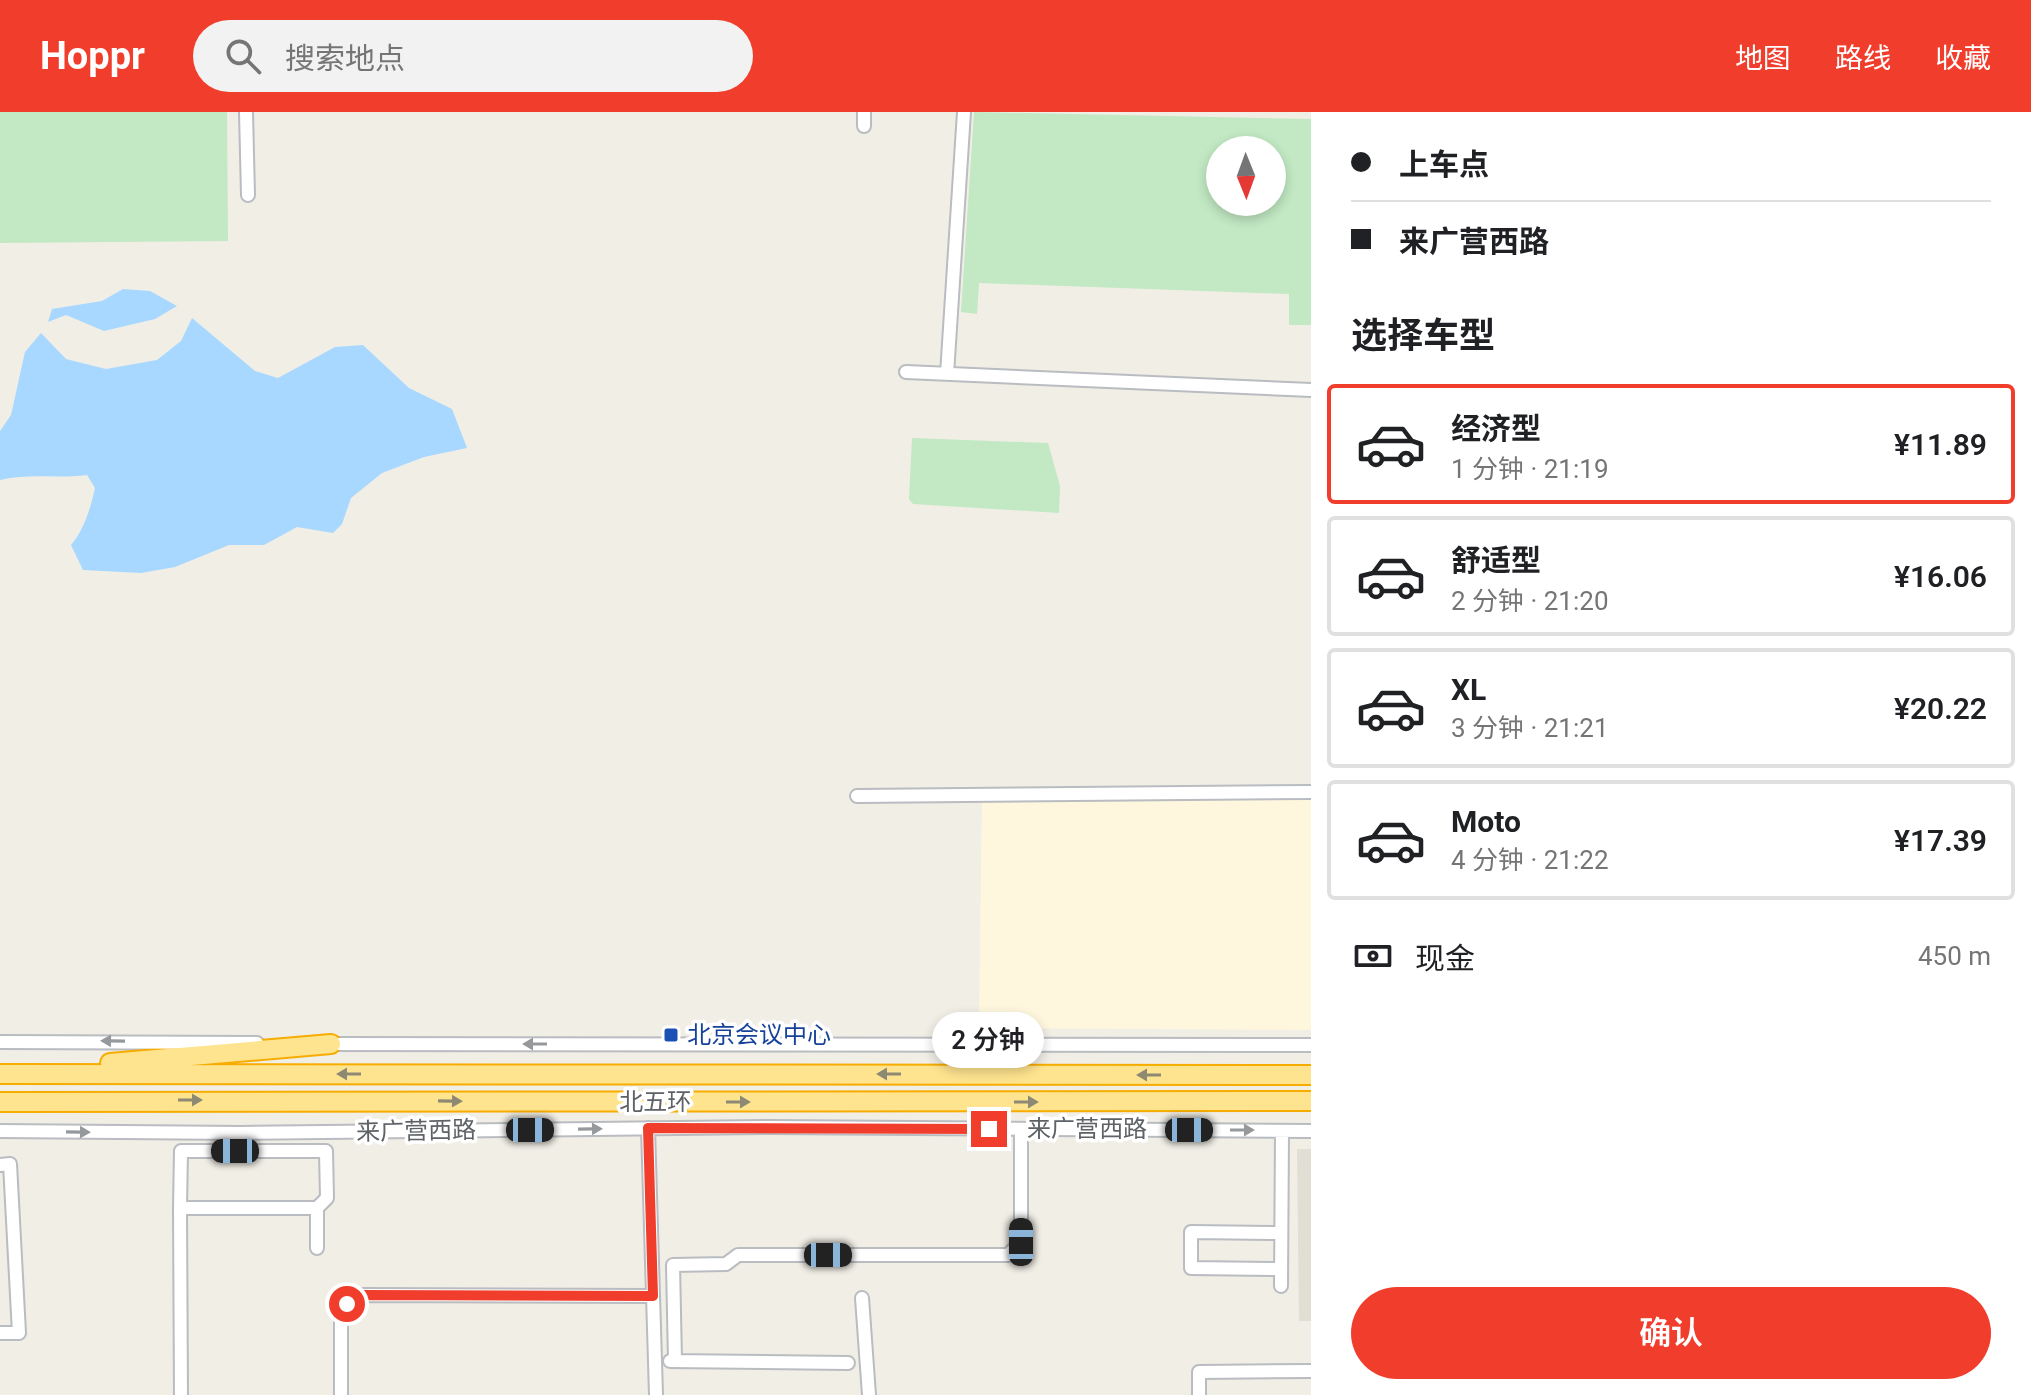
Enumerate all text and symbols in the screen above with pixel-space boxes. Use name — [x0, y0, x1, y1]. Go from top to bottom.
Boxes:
search box — [193, 20, 753, 92]
text: Hoppr — [40, 34, 145, 78]
icon: search — [221, 34, 265, 78]
text: 搜索地点 — [285, 41, 405, 76]
text: 地图 — [1735, 42, 1791, 75]
text: 路线 — [1835, 42, 1891, 75]
text: 收藏 — [1935, 42, 1991, 75]
north arrow — [1206, 136, 1286, 216]
map controls — [1206, 136, 1286, 216]
text: 上车点 — [1399, 147, 1489, 182]
text: 来广营西路 — [1399, 224, 1549, 259]
text: 选择车型 — [1351, 315, 1495, 357]
icon: car — [1355, 408, 1427, 480]
text: 经济型 — [1451, 411, 1541, 446]
text: ¥11.89 — [1894, 427, 1987, 462]
text: 1 分钟 · 21:19 — [1451, 454, 1609, 484]
icon: car — [1355, 540, 1427, 612]
text: 舒适型 — [1451, 543, 1541, 578]
text: ¥16.06 — [1894, 559, 1987, 594]
text: 2 分钟 · 21:20 — [1451, 586, 1609, 616]
icon: car — [1355, 672, 1427, 744]
text: XL — [1451, 672, 1486, 707]
text: ¥20.22 — [1894, 691, 1987, 726]
text: 3 分钟 · 21:21 — [1451, 713, 1609, 743]
icon: car — [1355, 804, 1427, 876]
text: Moto — [1451, 804, 1521, 839]
text: ¥17.39 — [1894, 823, 1987, 858]
text: 4 分钟 · 21:22 — [1451, 845, 1609, 875]
icon: cash — [1351, 934, 1395, 978]
text: 现金 — [1415, 941, 1475, 976]
text: 450 m — [1918, 941, 1991, 971]
callout: 2 分钟 — [933, 1013, 1045, 1069]
place label: 北京会议中心 — [687, 1021, 831, 1049]
text: 2 分钟 — [951, 1025, 1025, 1055]
marker: 北京会议中心 — [662, 1026, 680, 1044]
one-way arrow — [100, 1035, 125, 1047]
one-way arrow — [522, 1038, 547, 1051]
one-way arrow — [336, 1068, 361, 1080]
one-way arrow — [876, 1068, 901, 1080]
one-way arrow — [1136, 1069, 1161, 1081]
street label: 北五环 — [619, 1088, 691, 1116]
one-way arrow — [178, 1094, 203, 1106]
one-way arrow — [438, 1095, 463, 1107]
one-way arrow — [726, 1096, 751, 1108]
one-way arrow — [1014, 1096, 1039, 1108]
route end — [971, 1111, 1007, 1147]
street label: 来广营西路 — [1027, 1115, 1147, 1143]
street label: 来广营西路 — [356, 1116, 476, 1146]
car — [506, 1118, 554, 1142]
car — [1165, 1118, 1213, 1142]
one-way arrow — [578, 1123, 603, 1135]
one-way arrow — [1230, 1124, 1255, 1137]
one-way arrow — [66, 1126, 91, 1138]
car — [211, 1139, 259, 1163]
car — [1009, 1218, 1033, 1266]
car — [804, 1243, 852, 1267]
route start — [329, 1286, 365, 1322]
button: 确认 — [1351, 1287, 1991, 1379]

